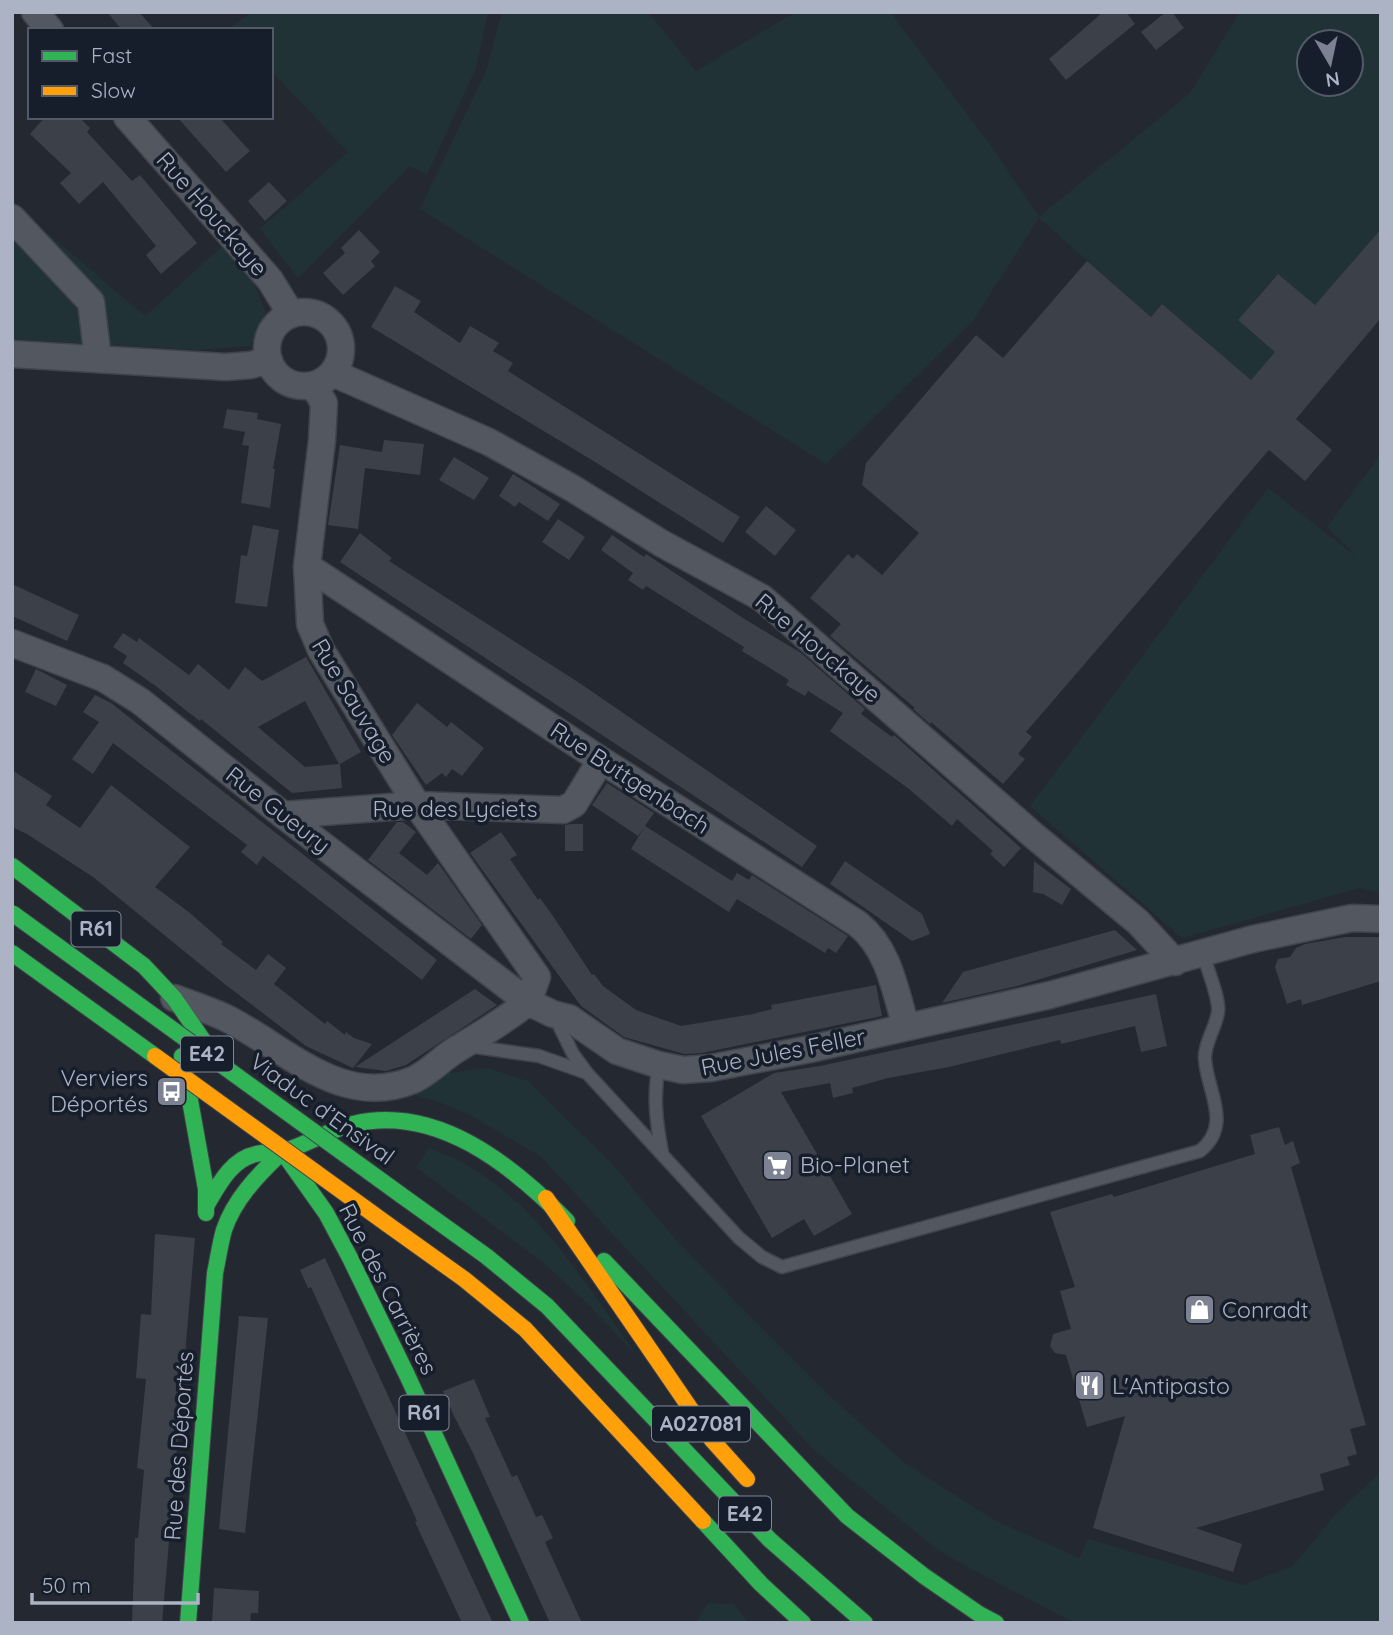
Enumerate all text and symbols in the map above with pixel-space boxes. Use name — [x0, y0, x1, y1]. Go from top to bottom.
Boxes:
legend — [28, 28, 273, 119]
north arrow — [1295, 28, 1365, 98]
text: Fast — [91, 42, 132, 68]
text: N — [1324, 67, 1341, 93]
text: Slow — [91, 77, 136, 103]
street label: Rue Houckaye — [151, 146, 274, 282]
street label: Rue Houckaye — [750, 587, 887, 709]
street label: Rue Sauvage — [306, 633, 403, 768]
street label: Rue Buttgenbach — [545, 715, 715, 840]
street label: Rue Gueury — [220, 760, 336, 859]
street label: Rue des Lyciets — [372, 794, 538, 823]
road number: R61 — [72, 912, 120, 946]
street label: Rue Jules Feller — [698, 1021, 868, 1082]
road number: E42 — [181, 1036, 233, 1072]
street label: Viaduc d’Ensival — [244, 1046, 400, 1171]
place label: Verviers Déportés — [50, 1063, 148, 1118]
bus stop icon: Verviers Déportés — [154, 1074, 188, 1108]
supermarket icon: Bio-Planet — [760, 1148, 794, 1182]
place label: Bio-Planet — [800, 1150, 910, 1179]
street label: Rue des Carrières — [333, 1198, 444, 1379]
shop icon: Conradt — [1182, 1293, 1216, 1327]
place label: Conradt — [1222, 1295, 1309, 1324]
street label: Rue des Déportés — [157, 1350, 200, 1541]
restaurant icon: L'Antipasto — [1072, 1369, 1106, 1403]
place label: L'Antipasto — [1112, 1371, 1230, 1400]
road number: R61 — [400, 1396, 448, 1430]
road number: A027081 — [652, 1406, 750, 1442]
road number: E42 — [719, 1496, 771, 1532]
scale bar — [32, 1562, 198, 1606]
text: 50 m — [42, 1572, 91, 1598]

